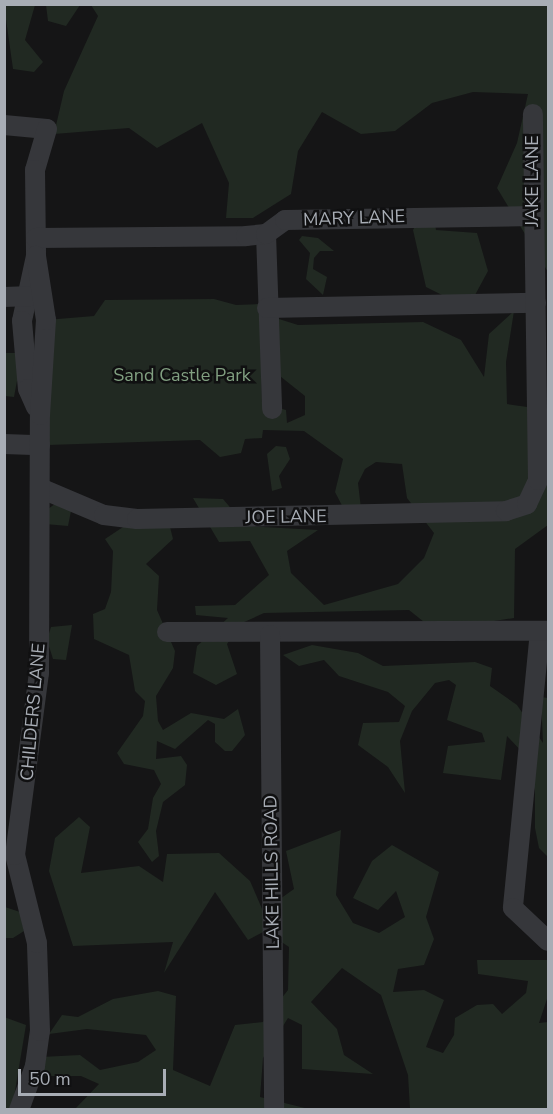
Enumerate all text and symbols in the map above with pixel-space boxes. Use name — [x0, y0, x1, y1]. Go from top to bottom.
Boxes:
street label: JAKE LANE — [521, 135, 543, 227]
street label: MARY LANE — [303, 205, 405, 231]
park label: Sand Castle Park — [113, 364, 251, 386]
street label: JOE LANE — [245, 505, 327, 529]
street label: CHILDERS LANE — [16, 642, 50, 782]
street label: LAKE HILLS ROAD — [260, 795, 284, 949]
scale bar — [21, 1057, 170, 1095]
text: 50 m — [29, 1067, 71, 1091]

